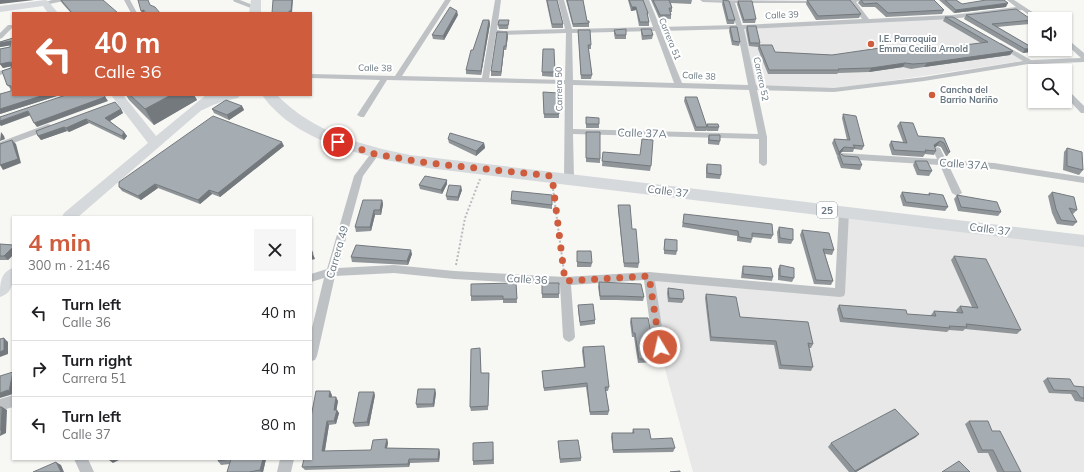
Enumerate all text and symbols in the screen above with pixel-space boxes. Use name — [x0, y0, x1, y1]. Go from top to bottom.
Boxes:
street label: Calle 39 — [765, 8, 799, 21]
map controls — [1028, 12, 1072, 108]
button: sound — [1028, 12, 1072, 56]
street label: Carrera 51 — [657, 16, 684, 62]
text: 40 m — [94, 25, 160, 60]
icon: left — [28, 28, 80, 80]
place label: I.E. Parroquia Emma Cecilia Arnold — [879, 33, 968, 54]
marker: I.E. Parroquia Emma Cecilia Arnold — [866, 39, 876, 49]
street label: Carrera 52 — [751, 56, 772, 102]
text: Calle 36 — [94, 60, 161, 83]
street label: Calle 38 — [358, 62, 392, 73]
button: search — [1028, 64, 1072, 108]
street label: Carrera 50 — [553, 67, 564, 111]
street label: Calle 38 — [682, 69, 716, 82]
place label: Cancha del Barrio Nariño — [940, 84, 998, 105]
marker: Cancha del Barrio Nariño — [927, 90, 937, 100]
pin — [321, 125, 355, 159]
street label: Calle 37A — [617, 125, 667, 141]
icon: arrive — [327, 131, 349, 153]
street label: Calle 37A — [939, 155, 989, 173]
street label: Calle 37 — [647, 182, 689, 200]
road number: 25 — [817, 202, 837, 218]
street label: Calle 37 — [969, 220, 1011, 238]
street label: Carrera 49 — [323, 224, 351, 280]
text: 4 min — [28, 227, 91, 257]
button: close — [254, 229, 296, 271]
text: 300 m · 21:46 — [28, 257, 110, 273]
street label: Calle 36 — [506, 271, 548, 287]
text: Turn left — [62, 295, 121, 314]
icon: left — [28, 302, 50, 324]
text: 40 m — [261, 303, 296, 322]
text: Calle 36 — [62, 314, 111, 330]
position arrow — [639, 326, 681, 368]
text: Turn right — [62, 351, 132, 370]
icon: right — [28, 358, 50, 380]
text: 40 m — [261, 359, 296, 378]
text: Carrera 51 — [62, 370, 126, 386]
text: Turn left — [62, 407, 121, 426]
icon: left — [28, 414, 50, 436]
text: 80 m — [261, 415, 296, 434]
text: Calle 37 — [62, 426, 111, 442]

